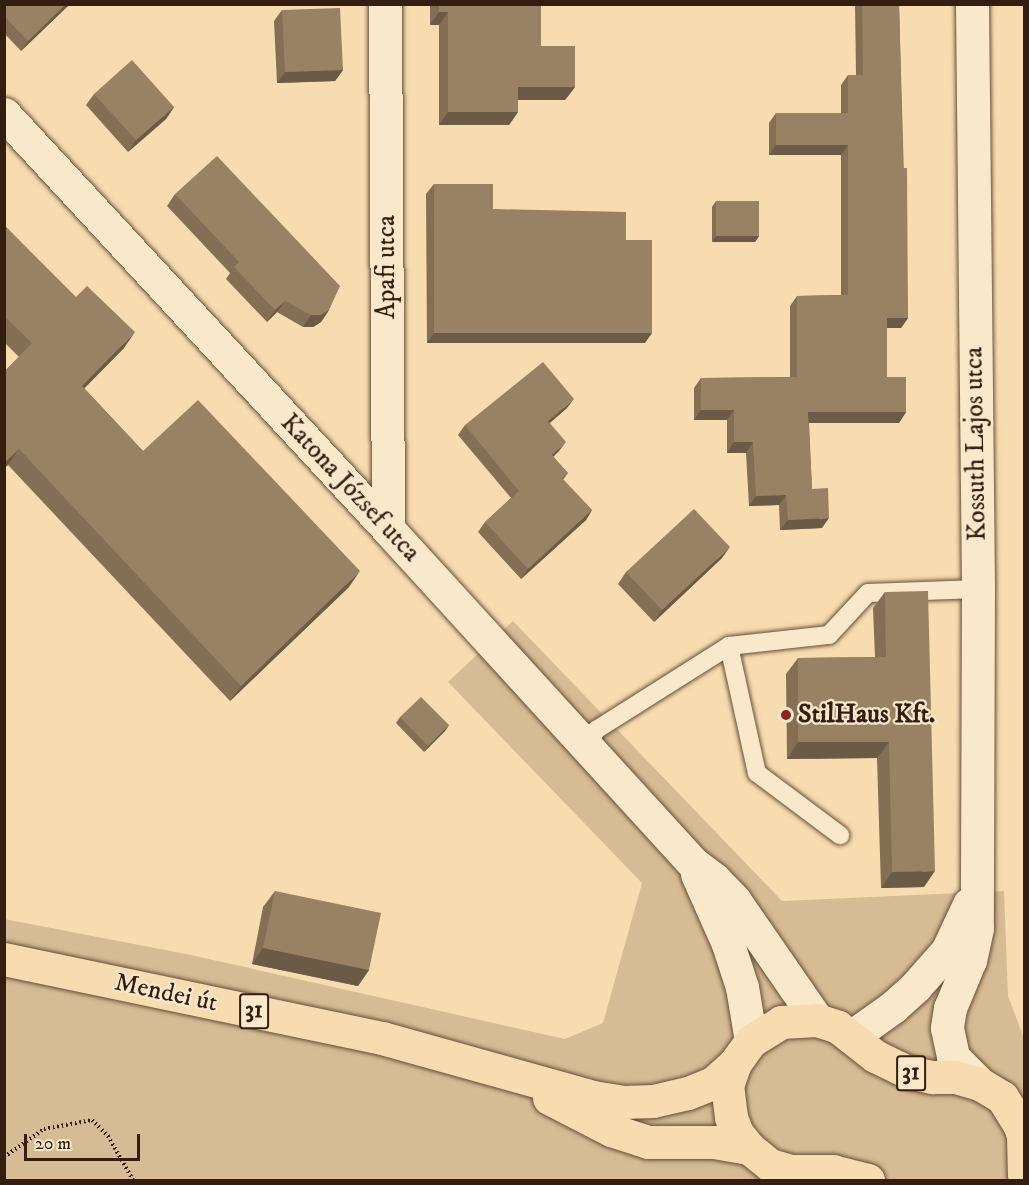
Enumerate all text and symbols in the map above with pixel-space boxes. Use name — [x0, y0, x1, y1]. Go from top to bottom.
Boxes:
street label: Apafi utca — [371, 215, 403, 319]
street label: Kossuth Lajos utca — [959, 347, 993, 541]
street label: Katona József utca — [274, 408, 426, 568]
place label: StilHaus Kft. — [798, 699, 935, 731]
marker: StilHaus Kft. — [779, 708, 793, 722]
street label: Mendei út — [112, 967, 220, 1019]
road number: 31 — [239, 990, 269, 1032]
road number: 31 — [896, 1052, 926, 1094]
scale bar — [27, 1122, 142, 1160]
text: 20 m — [35, 1133, 71, 1155]

